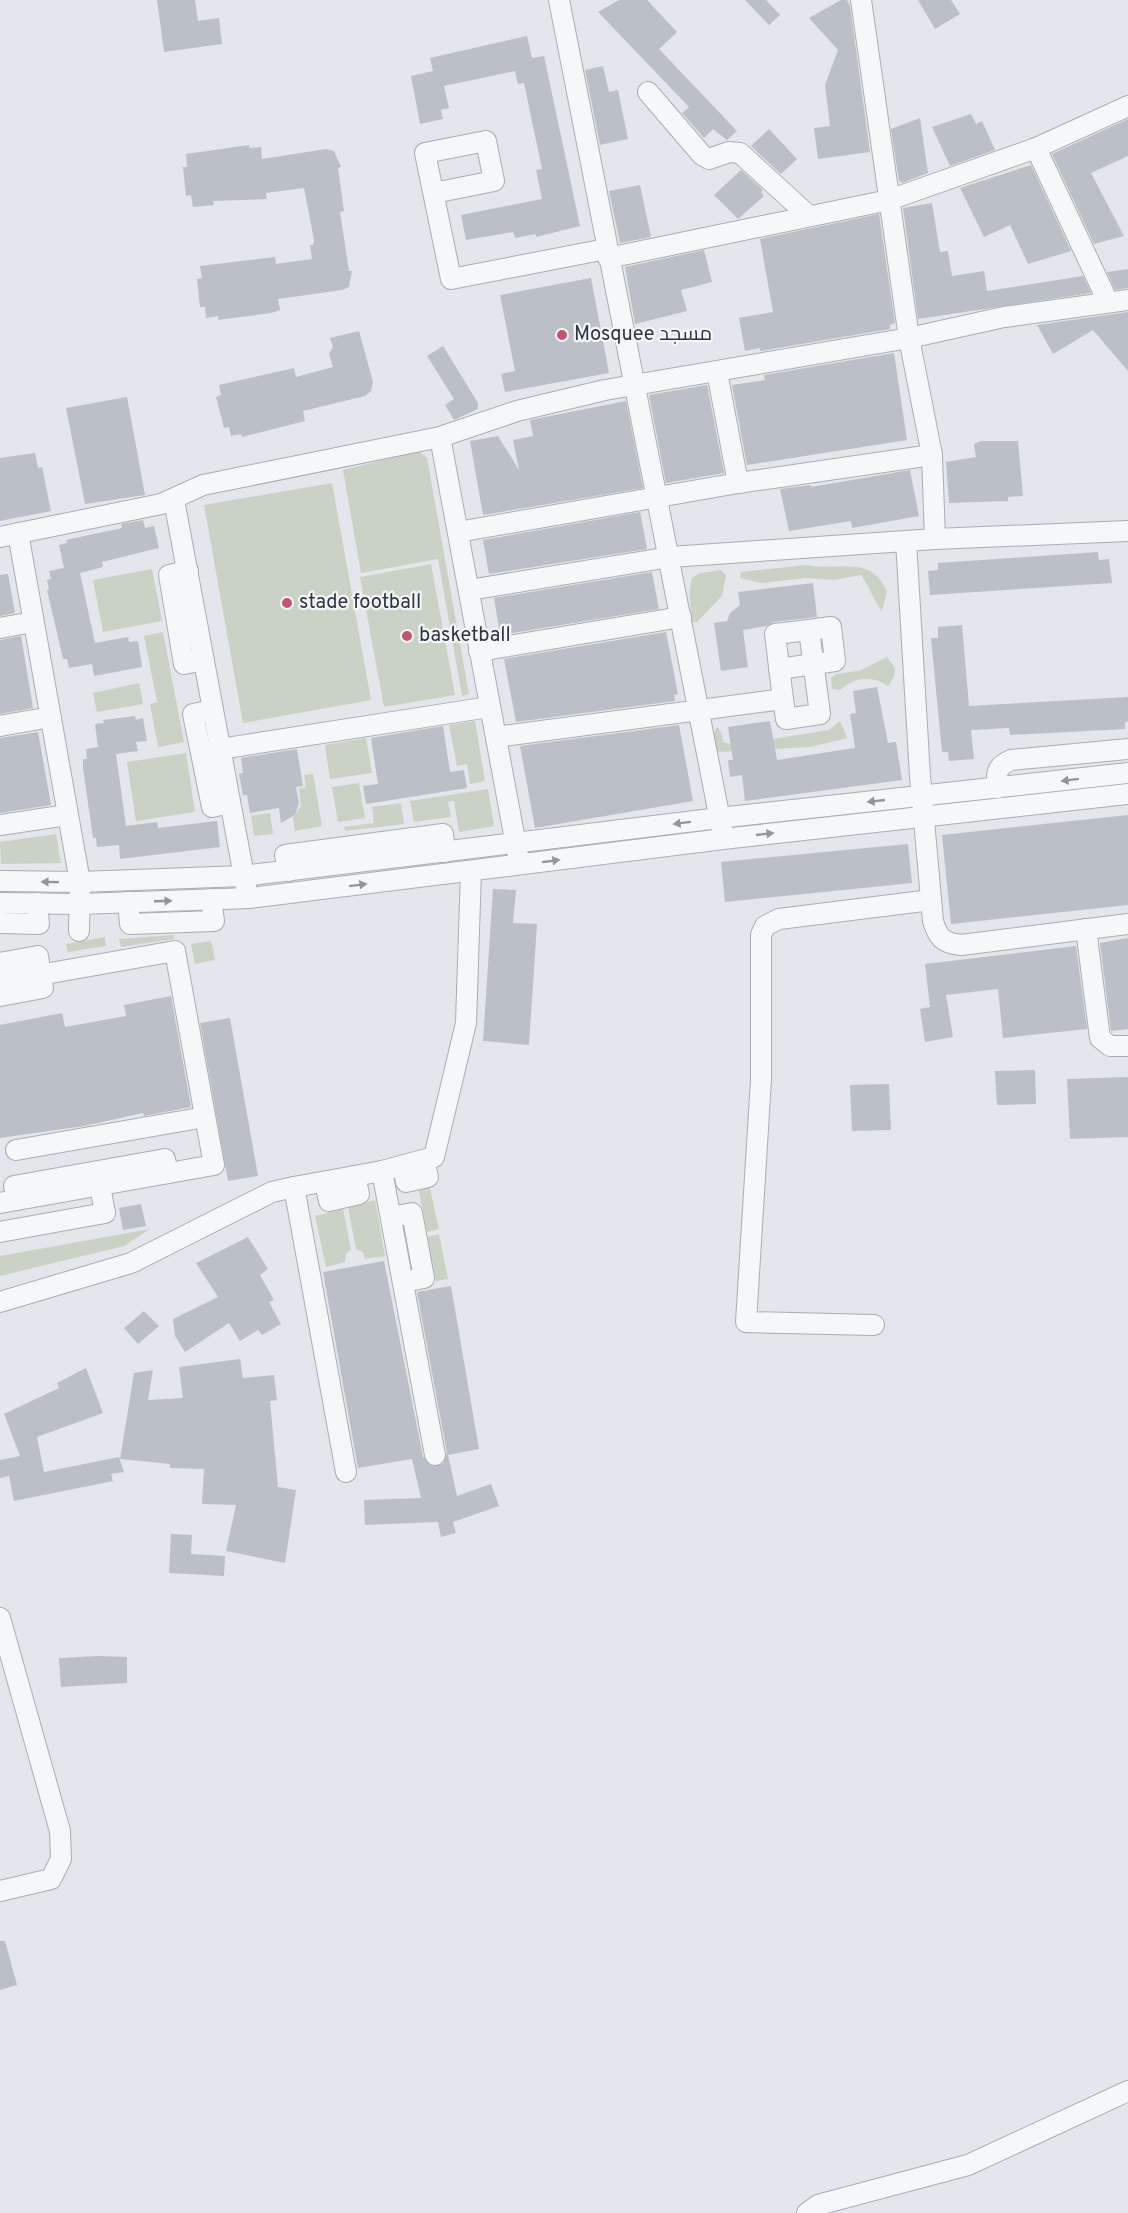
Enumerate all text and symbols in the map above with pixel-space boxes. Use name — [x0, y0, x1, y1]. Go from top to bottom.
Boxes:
place label: Mosquee مسجد — [574, 322, 712, 348]
marker: Mosquee مسجد — [555, 328, 569, 342]
place label: stade football — [299, 590, 421, 616]
marker: stade football — [280, 596, 294, 610]
place label: basketball — [419, 623, 511, 649]
marker: basketball — [400, 629, 414, 643]
one-way arrow — [1060, 775, 1079, 784]
one-way arrow — [867, 796, 886, 806]
one-way arrow — [673, 818, 692, 827]
one-way arrow — [756, 829, 775, 839]
one-way arrow — [542, 856, 561, 865]
one-way arrow — [40, 877, 59, 887]
one-way arrow — [348, 880, 367, 889]
one-way arrow — [154, 896, 173, 906]

